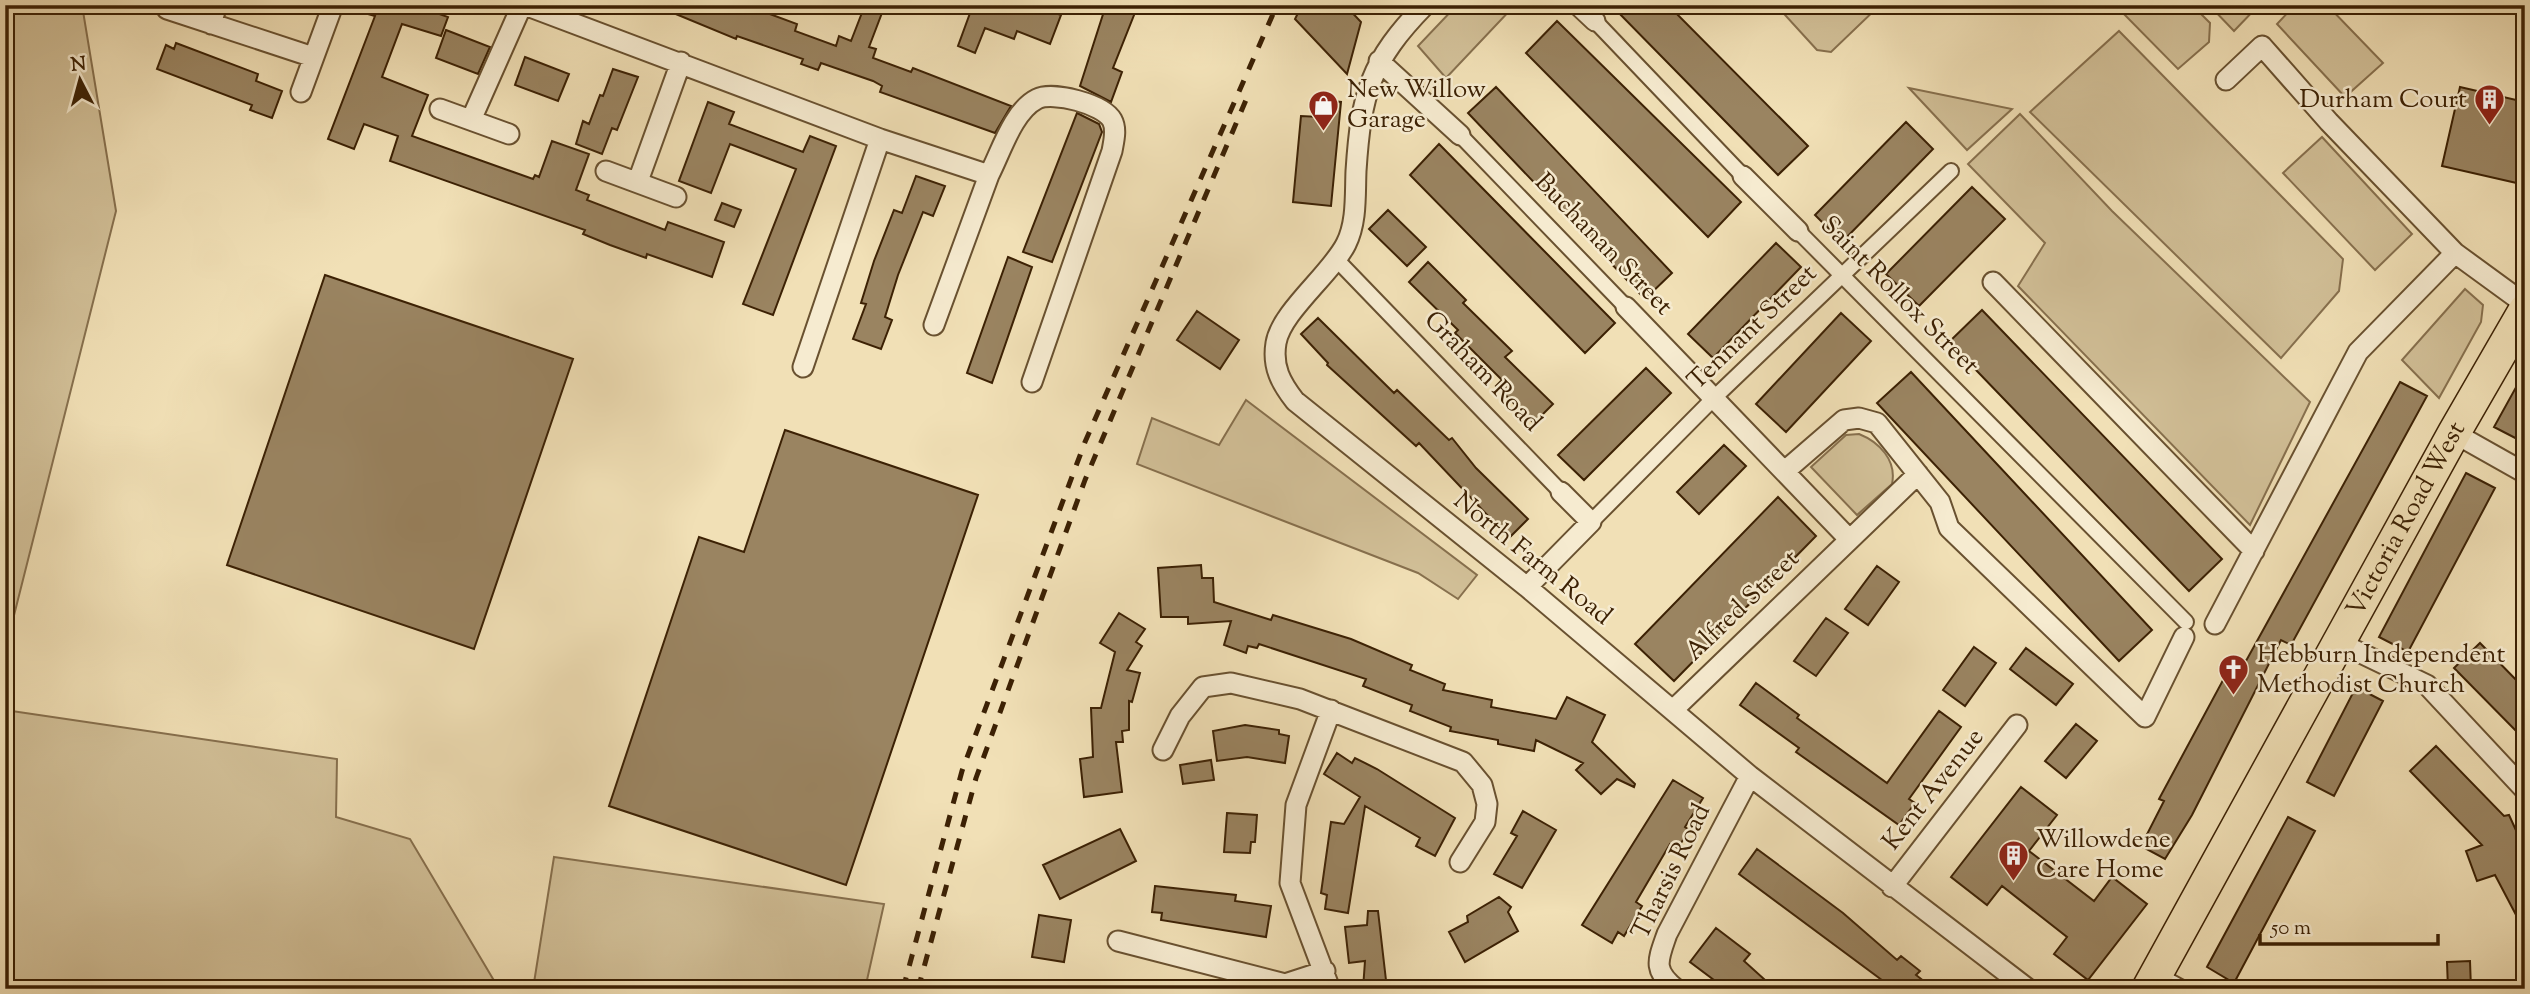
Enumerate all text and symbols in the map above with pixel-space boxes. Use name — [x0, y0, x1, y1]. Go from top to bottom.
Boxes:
north arrow — [46, 46, 116, 116]
text: N — [70, 51, 87, 80]
place label: New Willow Garage — [1347, 72, 1486, 139]
place label: Durham Court — [2299, 82, 2467, 119]
building icon: Durham Court — [2473, 83, 2507, 127]
shop icon: New Willow Garage — [1307, 88, 1341, 132]
street label: Buchanan Street — [1525, 165, 1681, 325]
street label: Saint Rollox Street — [1811, 208, 1987, 384]
street label: Tennant Street — [1680, 256, 1826, 399]
street label: Graham Road — [1415, 303, 1550, 441]
street label: Victoria Road West — [2338, 415, 2475, 624]
street label: North Farm Road — [1445, 483, 1620, 635]
street label: Alfred Street — [1677, 542, 1809, 670]
place label: Hebburn Independent Methodist Church — [2257, 637, 2505, 704]
church icon: Hebburn Independent Methodist Church — [2217, 653, 2251, 697]
street label: Kent Avenue — [1874, 721, 1994, 859]
street label: Tharsis Road — [1623, 798, 1721, 946]
place label: Willowdene Care Home — [2036, 822, 2171, 889]
building icon: Willowdene Care Home — [1996, 838, 2030, 882]
scale bar — [2260, 903, 2439, 947]
text: 50 m — [2270, 914, 2311, 944]

